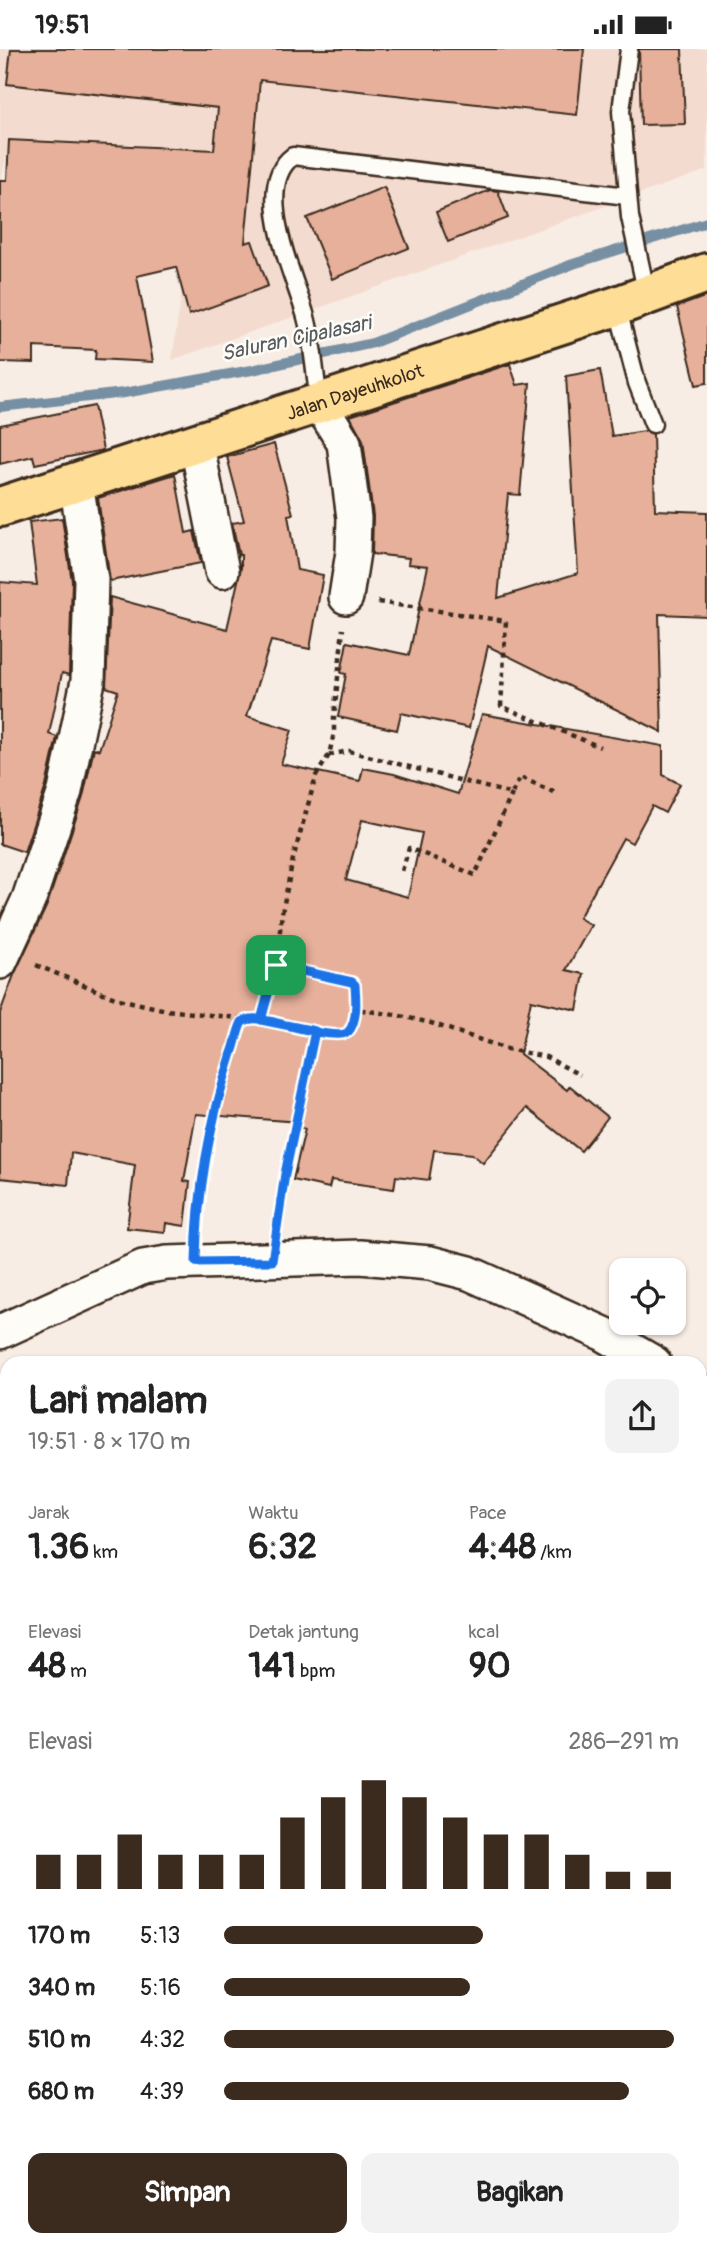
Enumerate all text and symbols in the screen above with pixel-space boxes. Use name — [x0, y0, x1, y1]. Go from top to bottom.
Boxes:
text: 19:51 — [35, 9, 90, 41]
water label: Saluran Cipalasari — [219, 309, 377, 368]
street label: Jalan Dayeuhkolot — [283, 359, 427, 426]
pin — [246, 935, 306, 995]
icon: arrive — [257, 946, 295, 984]
map controls — [609, 1258, 686, 1335]
button: locate — [609, 1258, 686, 1335]
text: Lari malam — [28, 1377, 208, 1425]
button: share — [605, 1379, 679, 1453]
text: 19:51 · 8 × 170 m — [28, 1427, 190, 1456]
text: Jarak — [28, 1501, 69, 1525]
text: Waktu — [248, 1501, 299, 1525]
text: Pace — [469, 1501, 506, 1525]
text: 1.36 — [28, 1525, 89, 1569]
text: 6:32 — [248, 1525, 317, 1569]
text: 4:48 — [469, 1525, 536, 1569]
text: km — [89, 1540, 118, 1564]
text: /km — [536, 1540, 572, 1564]
text: Elevasi — [28, 1620, 81, 1644]
text: Detak jantung — [248, 1620, 359, 1644]
text: kcal — [469, 1620, 500, 1644]
text: 48 — [28, 1644, 66, 1688]
text: 141 — [248, 1644, 296, 1688]
text: 90 — [469, 1644, 511, 1688]
text: m — [66, 1659, 87, 1683]
text: bpm — [296, 1659, 335, 1683]
text: Elevasi — [28, 1727, 92, 1756]
text: 286–291 m — [569, 1727, 679, 1756]
text: 170 m — [28, 1921, 90, 1950]
text: 5:13 — [140, 1921, 180, 1950]
text: 340 m — [28, 1973, 95, 2002]
text: 5:16 — [140, 1973, 181, 2002]
text: 510 m — [28, 2025, 91, 2054]
text: 4:32 — [140, 2025, 185, 2054]
text: 680 m — [28, 2077, 94, 2106]
text: 4:39 — [140, 2077, 184, 2106]
button: Simpan — [28, 2153, 347, 2233]
button: Bagikan — [361, 2153, 679, 2233]

